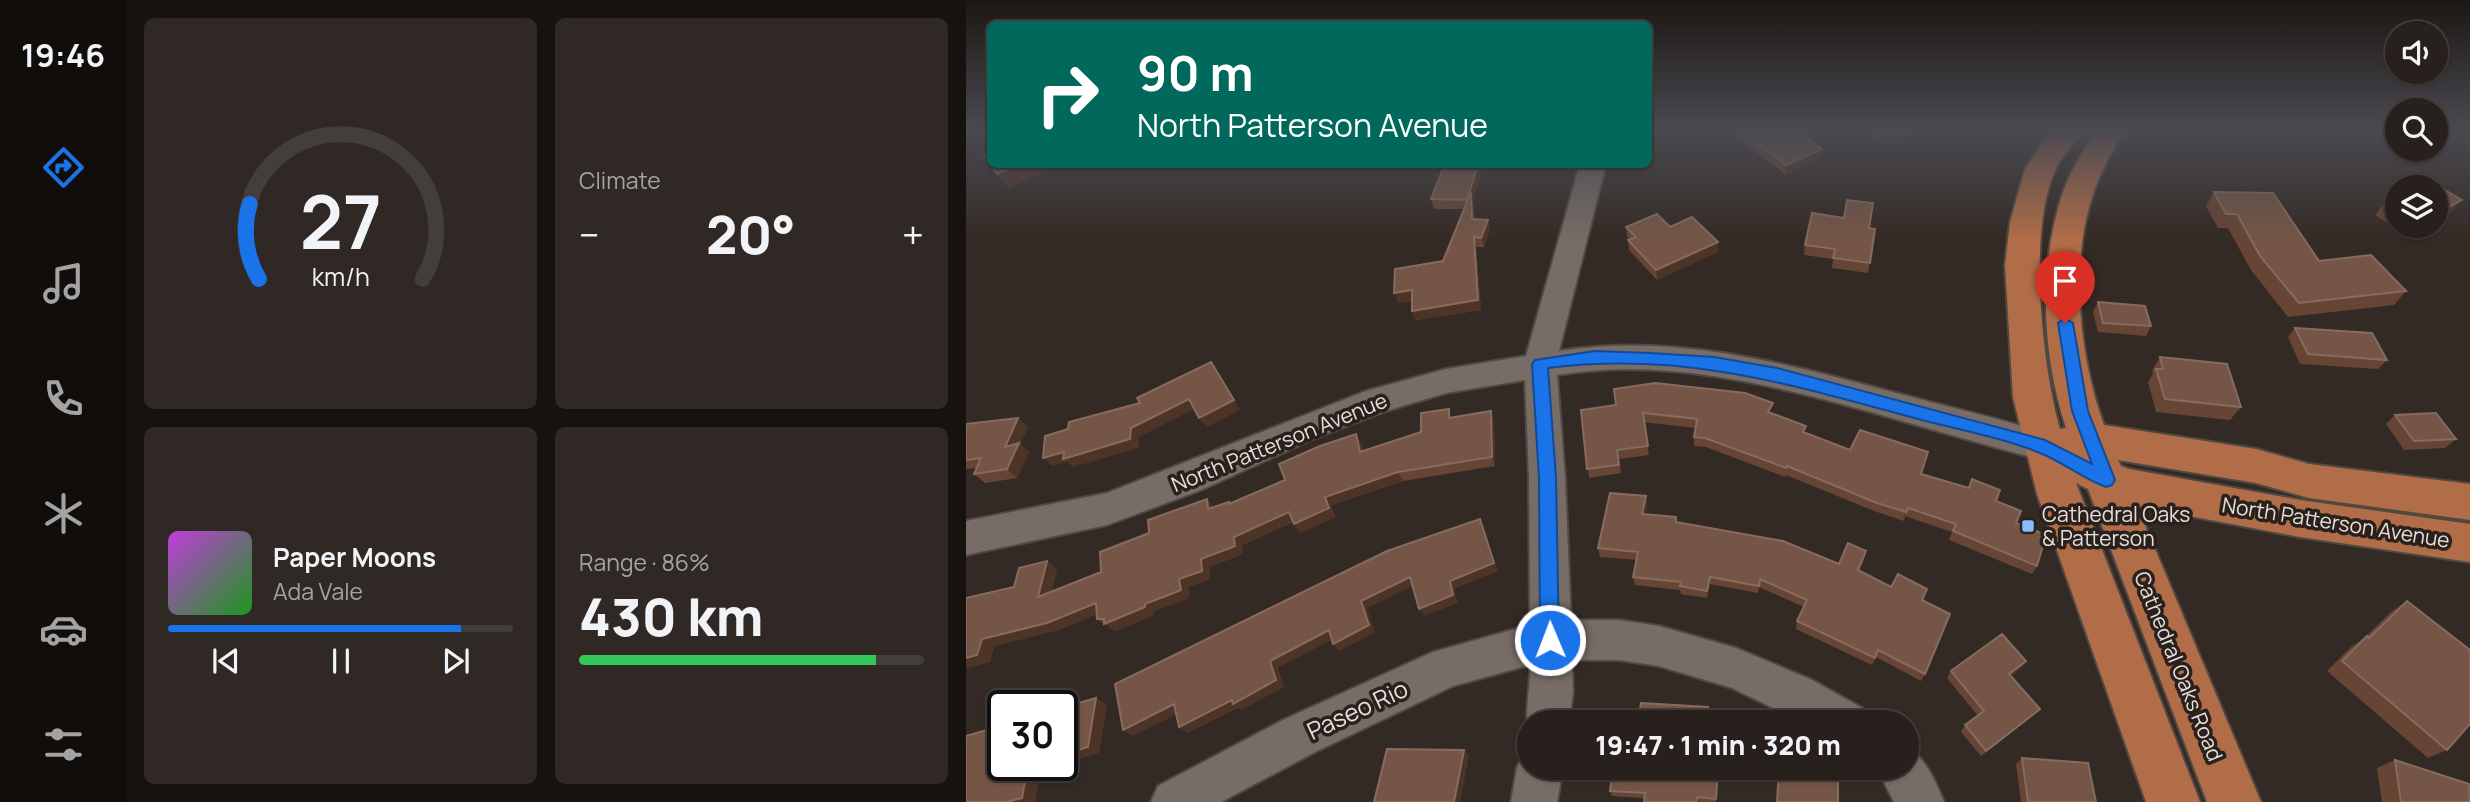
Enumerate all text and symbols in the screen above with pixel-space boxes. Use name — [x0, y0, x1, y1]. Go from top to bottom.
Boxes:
map controls — [2385, 21, 2448, 238]
button: sound — [2385, 21, 2448, 84]
text: 19:46 — [21, 33, 105, 77]
text: 90 m — [1137, 39, 1254, 106]
icon: right — [1022, 49, 1113, 140]
button: search — [2385, 98, 2448, 161]
text: North Patterson Avenue — [1137, 103, 1488, 147]
icon: directions — [39, 143, 88, 192]
text: Climate — [579, 164, 661, 196]
text: 27 — [299, 172, 382, 272]
button: layers — [2385, 175, 2448, 238]
text: 20° — [706, 199, 796, 270]
text: − — [579, 208, 600, 260]
text: + — [902, 208, 924, 260]
pin — [2035, 251, 2095, 323]
icon: music — [39, 259, 88, 308]
text: km/h — [311, 259, 370, 294]
icon: arrive — [2046, 262, 2084, 300]
icon: phone — [39, 374, 88, 423]
street label: North Patterson Avenue — [1167, 386, 1391, 498]
icon: climate — [39, 489, 88, 538]
street label: North Patterson Avenue — [2220, 490, 2452, 554]
place label: Cathedral Oaks & Patterson — [2042, 500, 2190, 552]
marker: Cathedral Oaks & Patterson — [2020, 518, 2036, 534]
text: Paper Moons — [273, 539, 436, 575]
text: Range · 86% — [579, 546, 710, 578]
street label: Cathedral Oaks Road — [2128, 567, 2230, 765]
text: Ada Vale — [273, 575, 363, 607]
text: 430 km — [579, 581, 764, 652]
position arrow — [1513, 603, 1587, 677]
icon: car — [39, 605, 88, 654]
icon: previous — [207, 642, 245, 680]
icon: pause — [322, 642, 360, 680]
icon: next — [437, 642, 475, 680]
street label: Paseo Rio — [1301, 671, 1413, 747]
speed limit sign: 30 — [987, 690, 1078, 781]
icon: filters — [39, 720, 88, 769]
text: 19:47 · 1 min · 320 m — [1595, 727, 1841, 763]

